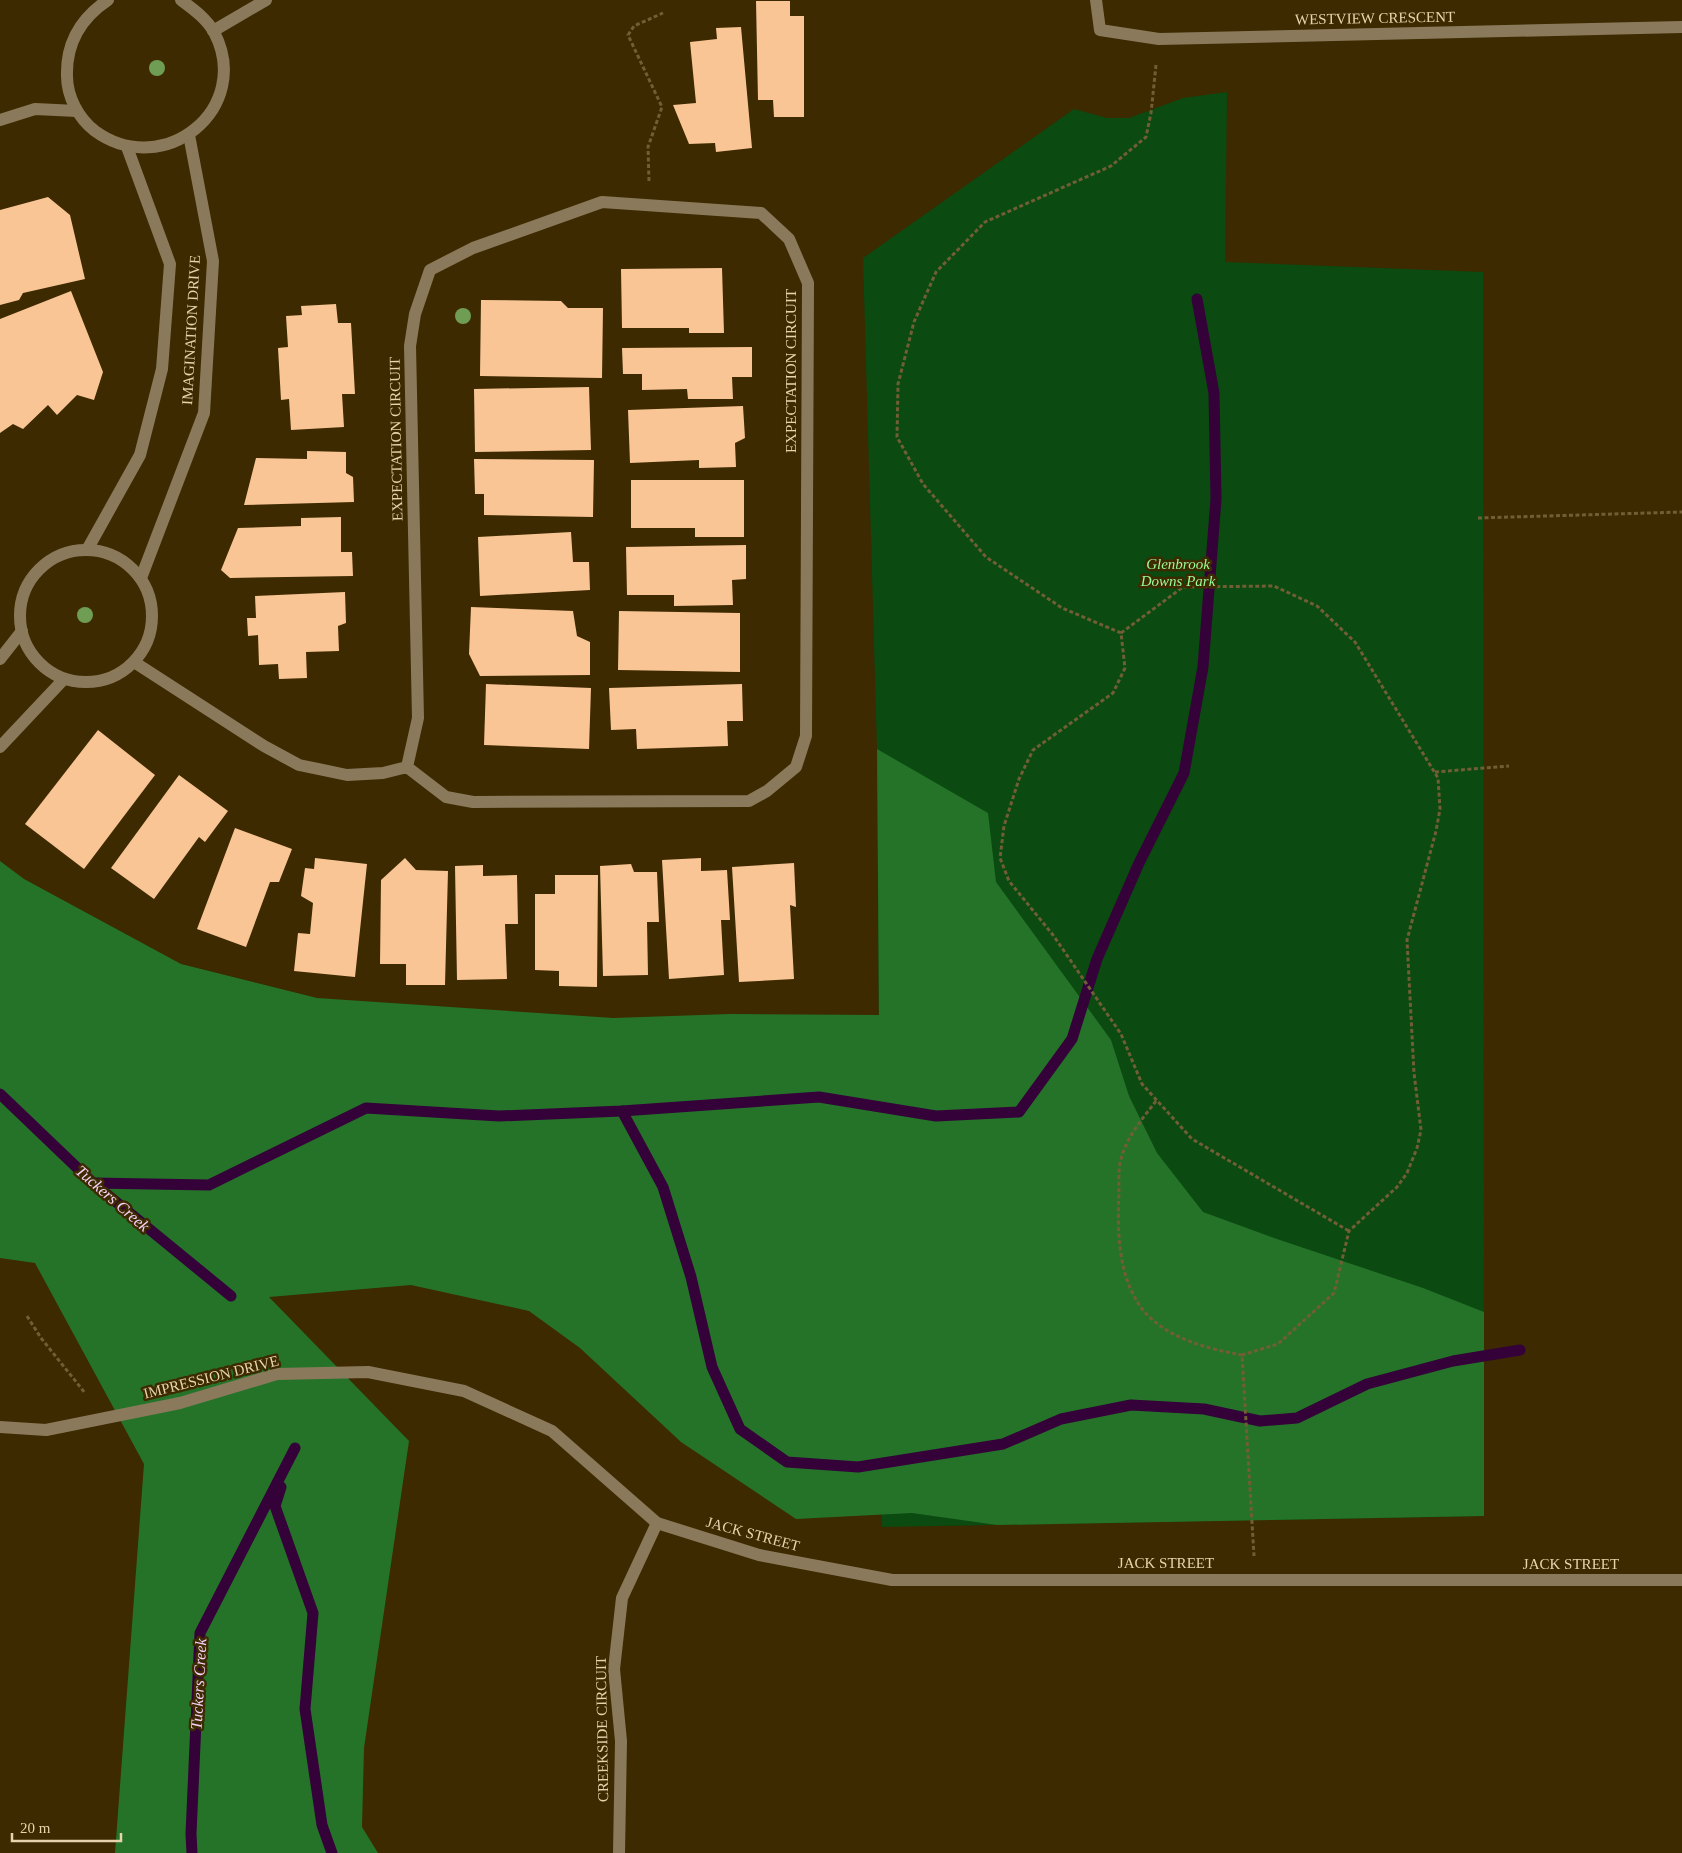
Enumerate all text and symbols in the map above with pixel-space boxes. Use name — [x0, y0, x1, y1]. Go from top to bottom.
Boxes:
street label: WESTVIEW CRESCENT — [1295, 9, 1455, 27]
street label: IMAGINATION DRIVE — [179, 254, 203, 406]
street label: EXPECTATION CIRCUIT — [783, 289, 799, 453]
street label: EXPECTATION CIRCUIT — [387, 357, 405, 521]
park label: Glenbrook Downs Park — [1140, 556, 1216, 589]
water label: Tuckers Creek — [73, 1162, 153, 1235]
street label: IMPRESSION DRIVE — [142, 1352, 280, 1402]
street label: JACK STREET — [704, 1514, 802, 1554]
street label: JACK STREET — [1118, 1555, 1214, 1571]
street label: JACK STREET — [1523, 1556, 1619, 1572]
water label: Tuckers Creek — [188, 1637, 209, 1730]
street label: CREEKSIDE CIRCUIT — [593, 1656, 611, 1802]
scale bar — [12, 1810, 121, 1842]
text: 20 m — [20, 1820, 51, 1836]

